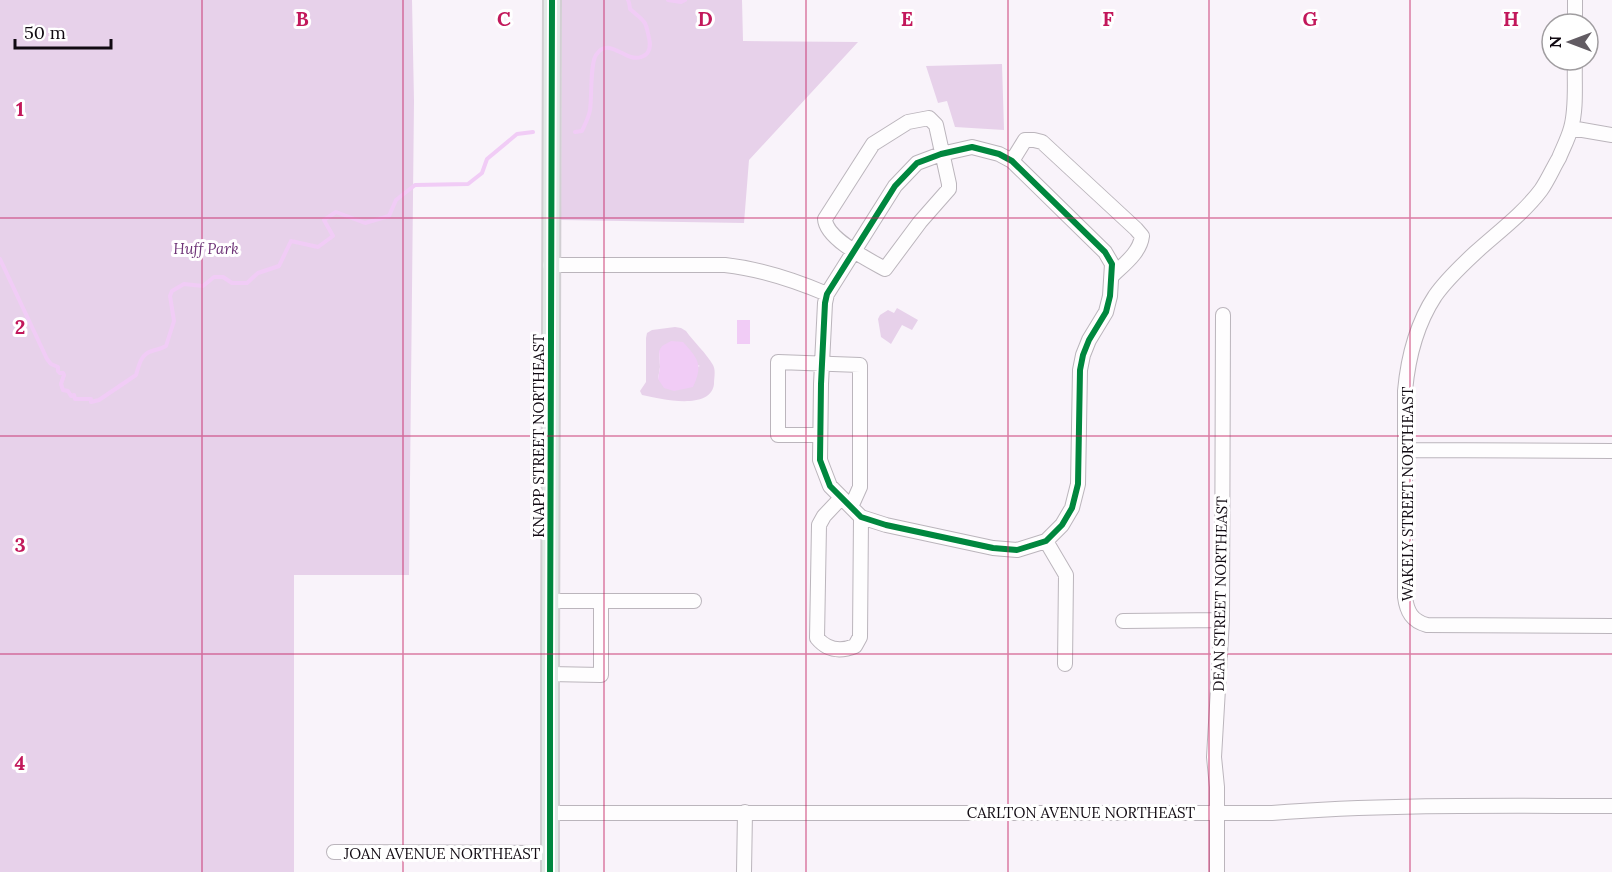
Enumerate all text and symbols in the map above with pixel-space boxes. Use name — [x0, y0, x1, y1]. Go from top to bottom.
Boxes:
text: B — [295, 6, 309, 31]
text: C — [497, 6, 511, 31]
text: D — [697, 6, 713, 31]
text: E — [901, 6, 913, 31]
text: F — [1102, 6, 1114, 31]
text: G — [1302, 6, 1318, 31]
text: H — [1503, 6, 1519, 31]
scale bar — [15, 12, 111, 50]
north arrow — [1540, 12, 1600, 72]
text: 50 m — [24, 21, 66, 44]
text: N — [1545, 36, 1565, 48]
text: 1 — [16, 96, 24, 121]
park label: Huff Park — [173, 239, 239, 258]
text: 2 — [15, 314, 25, 339]
street label: KNAPP STREET NORTHEAST — [529, 334, 548, 538]
street label: WAKELY STREET NORTHEAST — [1398, 386, 1417, 601]
street label: DEAN STREET NORTHEAST — [1209, 496, 1231, 692]
text: 3 — [14, 532, 26, 557]
text: 4 — [15, 750, 26, 775]
street label: CARLTON AVENUE NORTHEAST — [967, 803, 1196, 822]
street label: JOAN AVENUE NORTHEAST — [343, 844, 541, 863]

